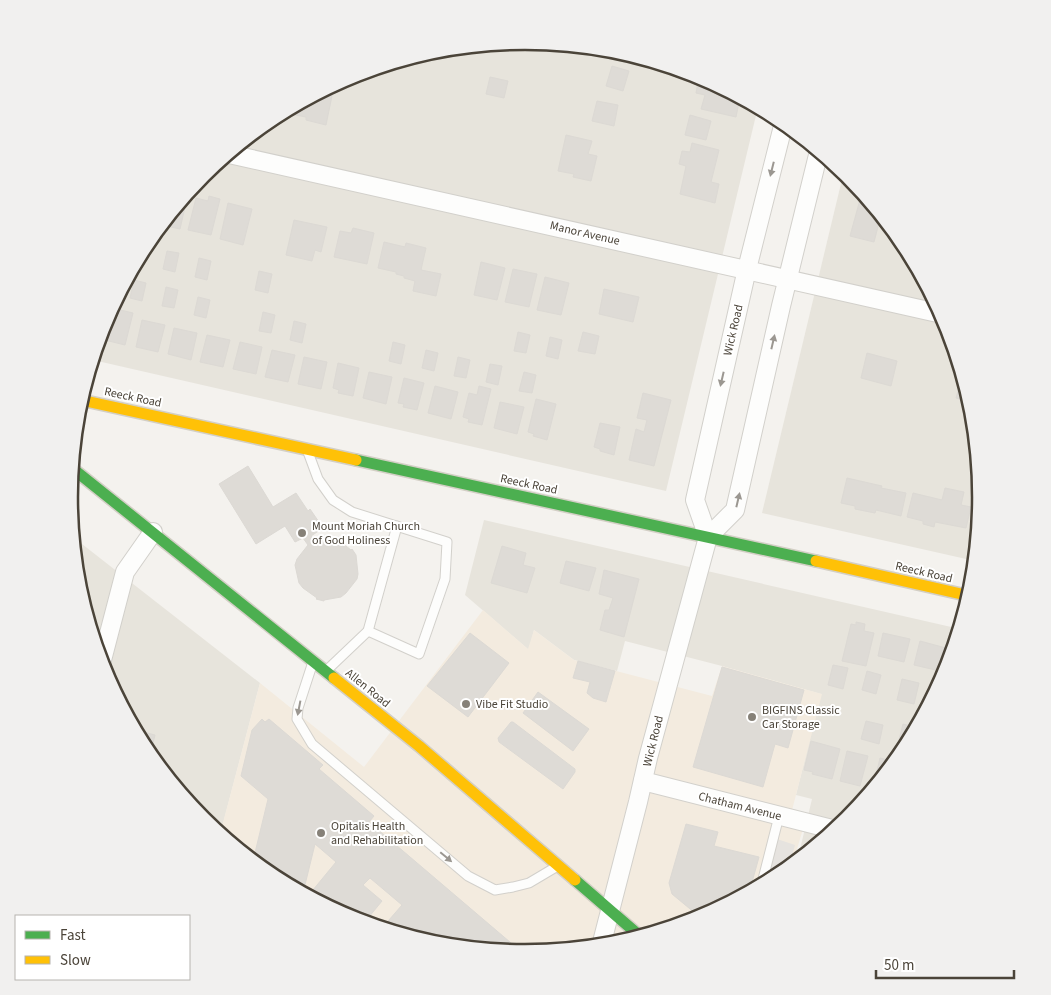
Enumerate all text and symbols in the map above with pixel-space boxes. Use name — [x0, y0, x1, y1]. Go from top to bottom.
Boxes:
one-way arrow — [768, 162, 776, 177]
street label: Manor Avenue — [548, 217, 622, 250]
street label: Wick Road — [719, 303, 748, 357]
one-way arrow — [769, 334, 777, 349]
one-way arrow — [718, 371, 726, 386]
street label: Reeck Road — [103, 383, 163, 412]
street label: Reeck Road — [499, 470, 559, 499]
one-way arrow — [734, 493, 742, 508]
place label: Mount Moriah Church of God Holiness — [312, 518, 420, 549]
marker: Mount Moriah Church of God Holiness — [296, 527, 308, 539]
street label: Reeck Road — [894, 558, 954, 587]
street label: Allen Road — [342, 665, 394, 712]
place label: Vibe Fit Studio — [476, 696, 548, 713]
marker: Vibe Fit Studio — [460, 698, 472, 710]
one-way arrow — [295, 701, 303, 716]
place label: BIGFINS Classic Car Storage — [762, 702, 840, 733]
marker: BIGFINS Classic Car Storage — [746, 711, 758, 723]
street label: Wick Road — [639, 714, 668, 768]
street label: Chatham Avenue — [696, 788, 783, 825]
place label: Opitalis Health and Rehabilitation — [331, 818, 423, 849]
marker: Opitalis Health and Rehabilitation — [315, 827, 327, 839]
one-way arrow — [439, 852, 452, 863]
legend — [15, 915, 190, 980]
text: Fast — [60, 925, 86, 946]
scale bar — [876, 948, 1014, 980]
text: Slow — [60, 950, 91, 971]
text: 50 m — [884, 955, 914, 976]

